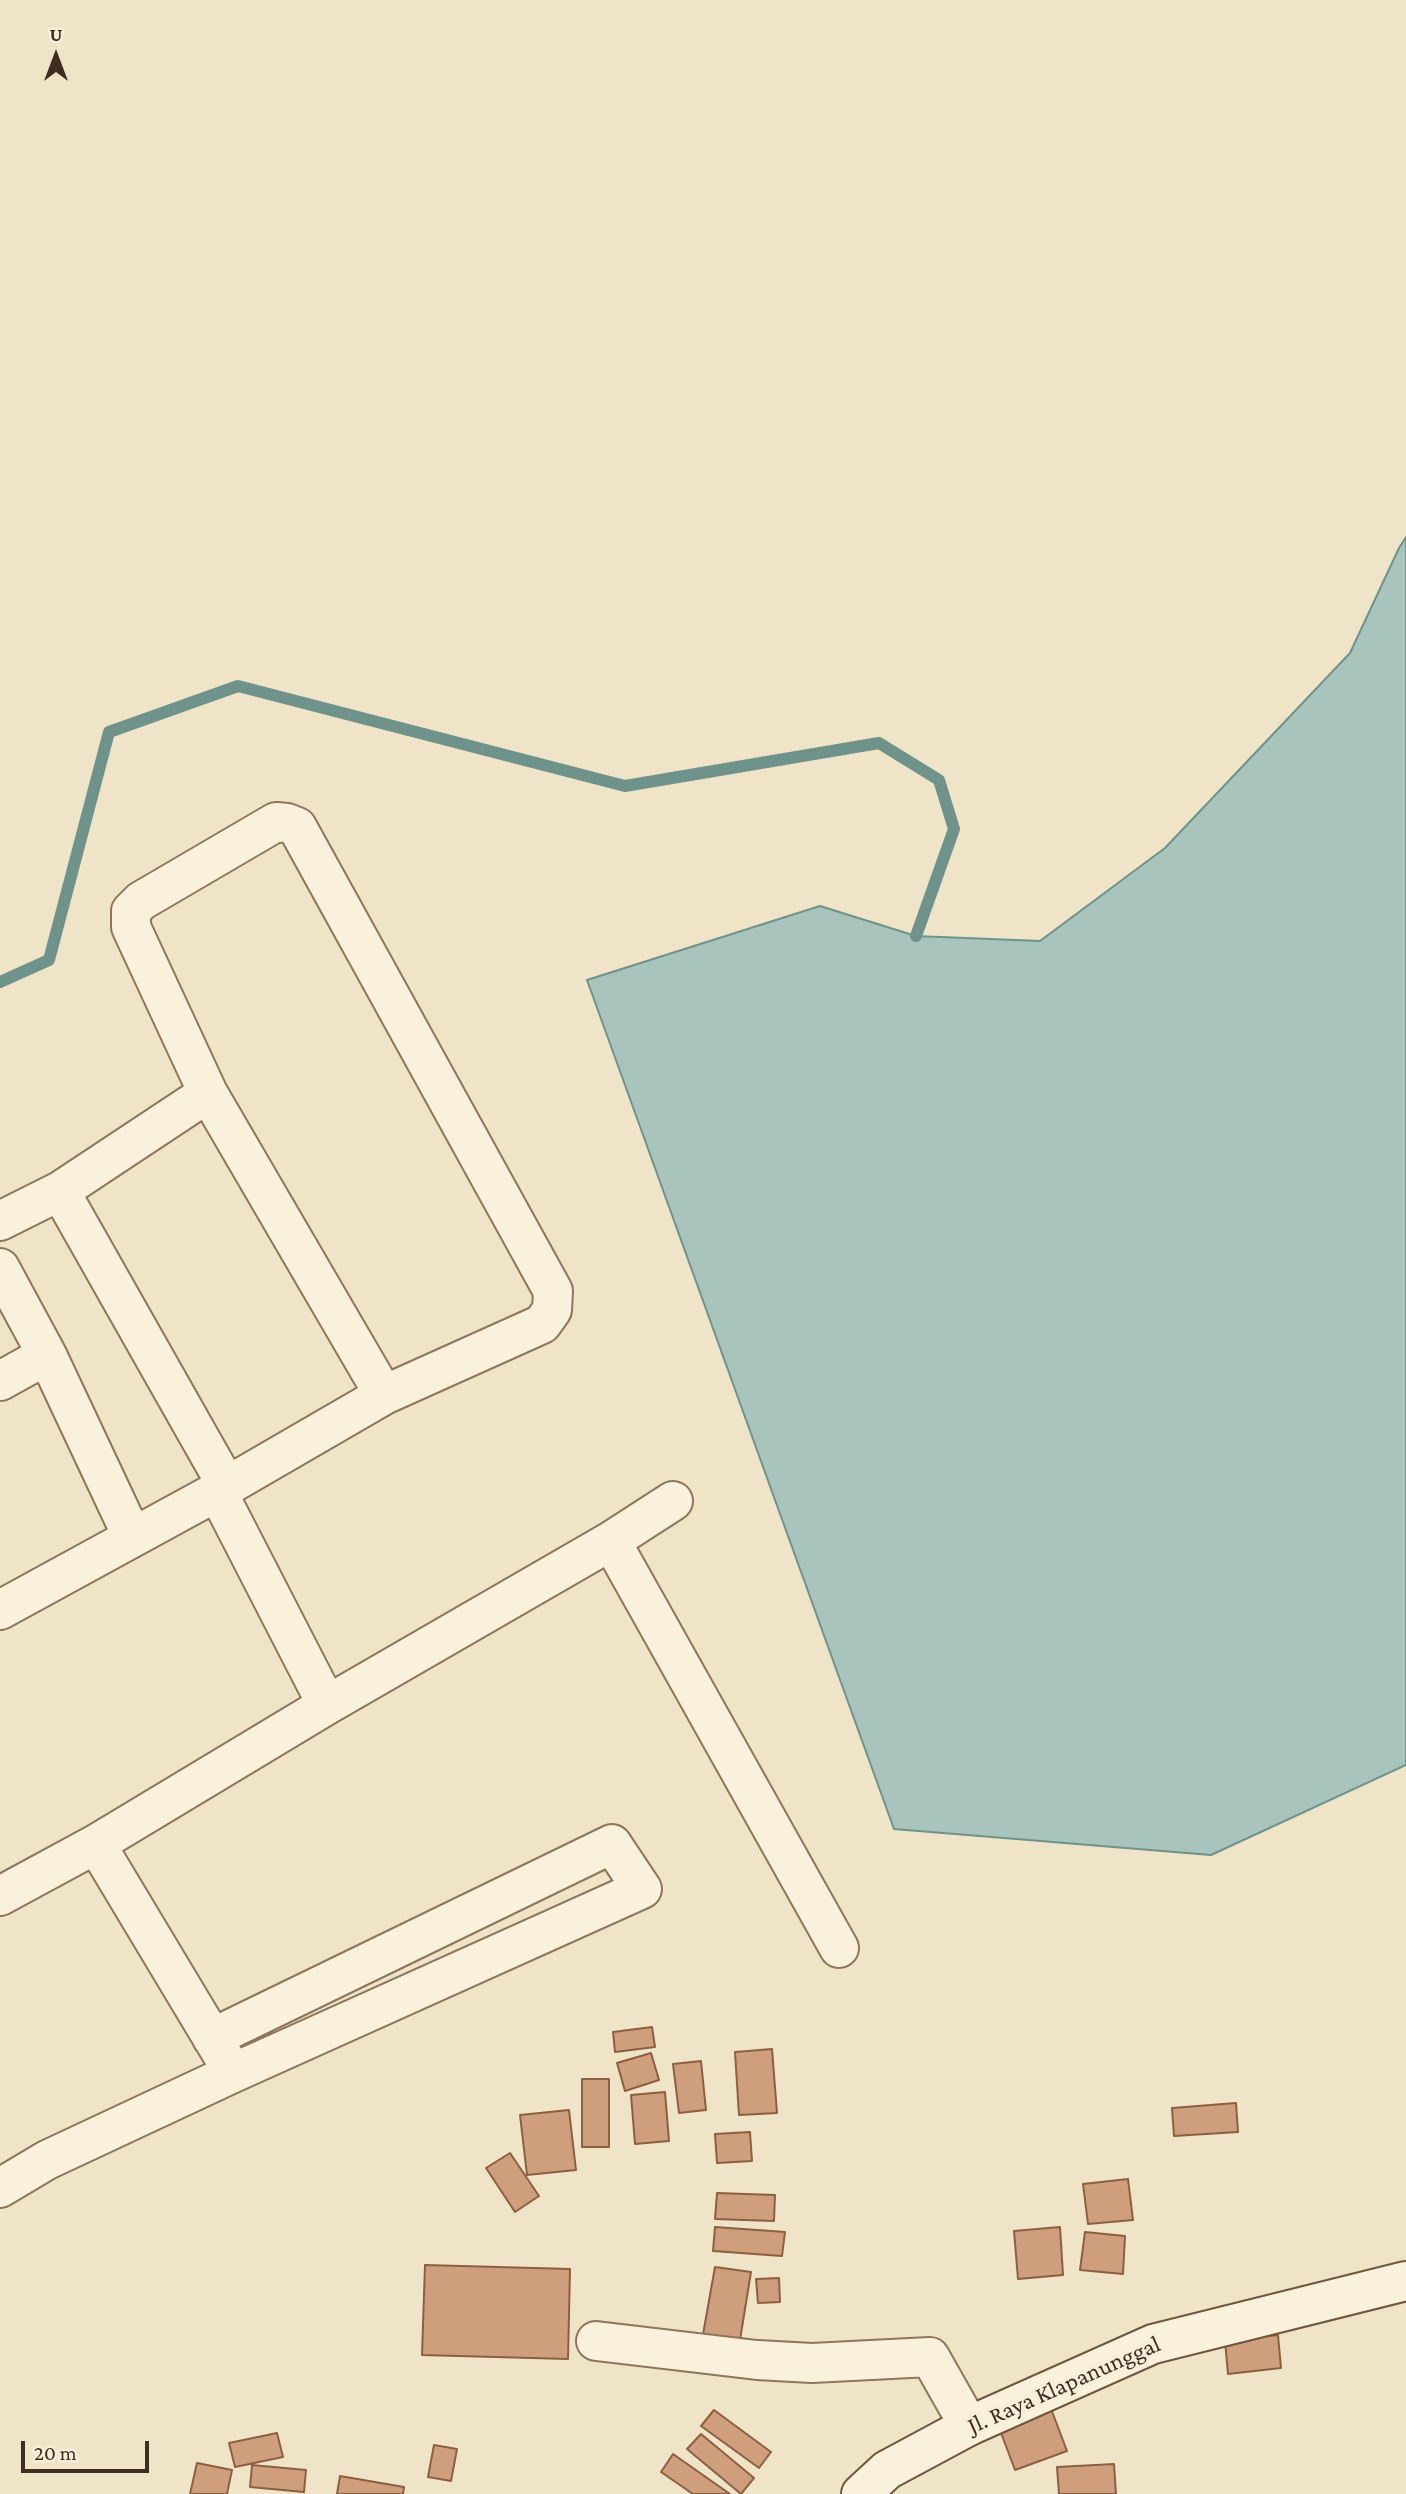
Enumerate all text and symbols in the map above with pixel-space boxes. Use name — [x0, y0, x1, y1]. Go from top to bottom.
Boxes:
north arrow — [21, 21, 91, 91]
text: U — [49, 24, 63, 45]
street label: Jl. Raya Klapanunggal — [963, 2330, 1165, 2440]
scale bar — [24, 2428, 152, 2472]
text: 20 m — [34, 2441, 77, 2465]

